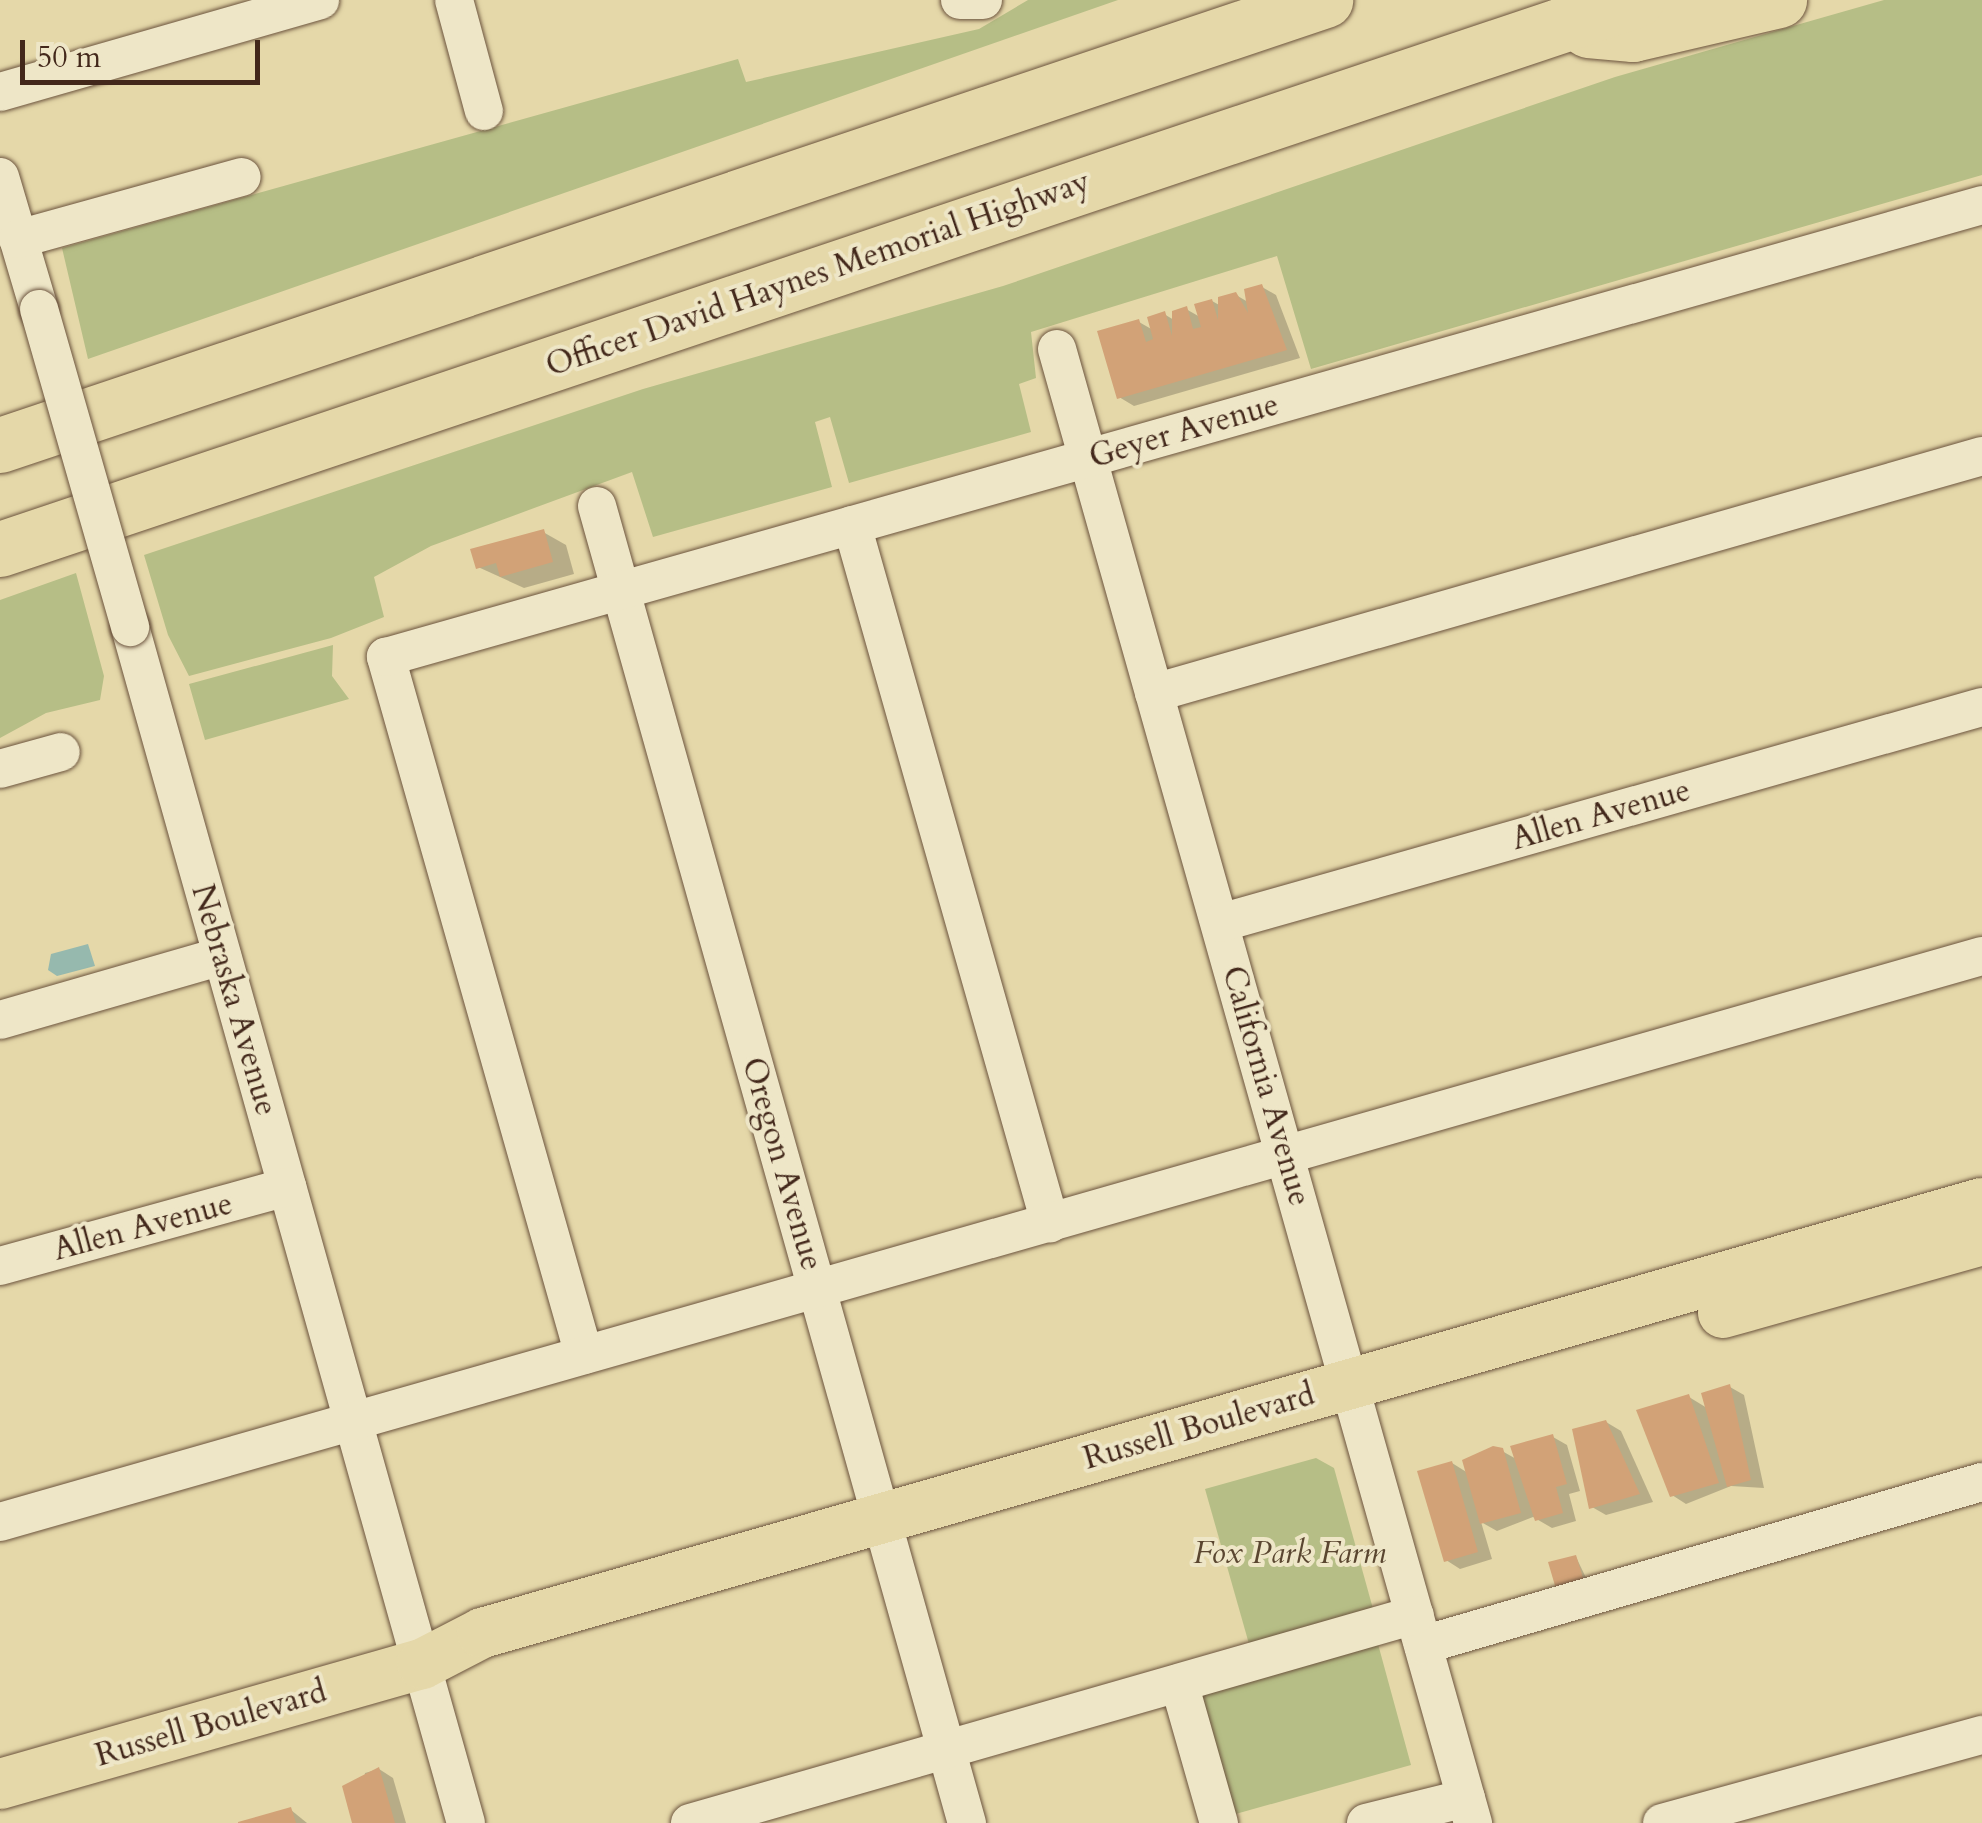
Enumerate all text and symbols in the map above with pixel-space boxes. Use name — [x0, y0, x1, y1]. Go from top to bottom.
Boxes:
scale bar — [25, 20, 265, 82]
text: 50 m — [37, 37, 101, 78]
street label: Officer David Haynes Memorial Highway — [541, 163, 1095, 385]
street label: Geyer Avenue — [1085, 386, 1283, 476]
street label: Allen Avenue — [1507, 771, 1695, 859]
street label: Nebraska Avenue — [183, 880, 285, 1120]
street label: California Avenue — [1213, 962, 1319, 1210]
street label: Oregon Avenue — [733, 1053, 831, 1275]
street label: Allen Avenue — [49, 1185, 237, 1269]
street label: Russell Boulevard — [1079, 1376, 1319, 1478]
park label: Fox Park Farm — [1194, 1534, 1386, 1572]
street label: Russell Boulevard — [91, 1673, 331, 1775]

